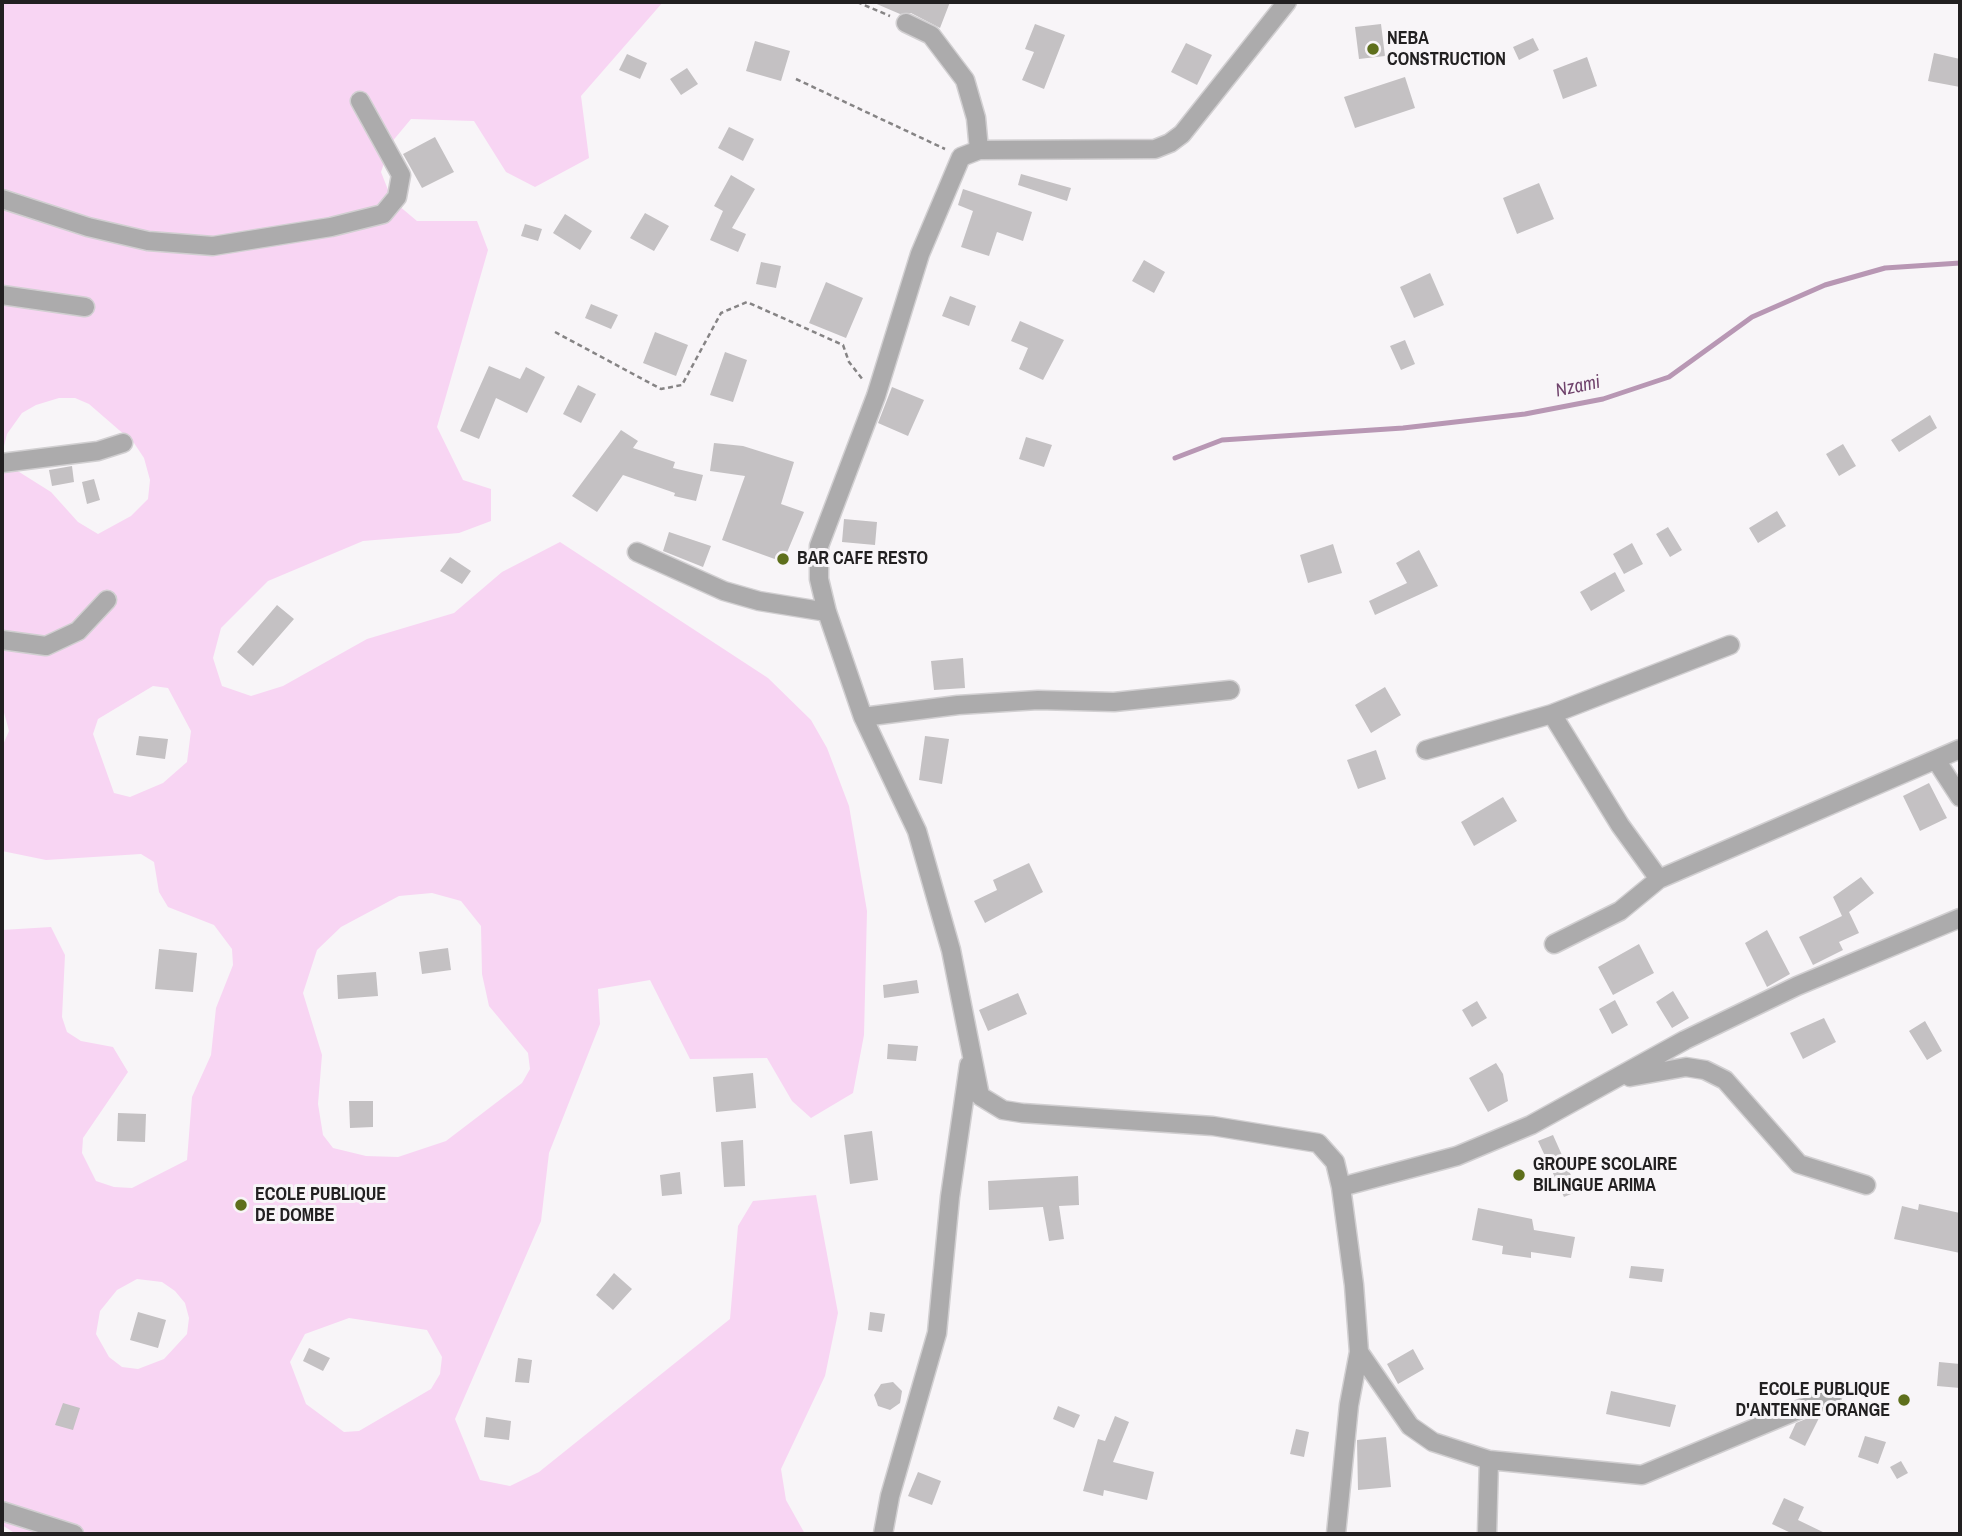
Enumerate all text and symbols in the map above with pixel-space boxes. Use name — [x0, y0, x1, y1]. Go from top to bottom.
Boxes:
place label: NEBA CONSTRUCTION — [1387, 28, 1506, 70]
marker: NEBA CONSTRUCTION — [1365, 41, 1381, 57]
water label: Nzami — [1554, 371, 1602, 403]
place label: BAR CAFE RESTO — [797, 548, 928, 570]
marker: BAR CAFE RESTO — [775, 551, 791, 567]
place label: GROUPE SCOLAIRE BILINGUE ARIMA — [1533, 1154, 1677, 1196]
marker: GROUPE SCOLAIRE BILINGUE ARIMA — [1511, 1167, 1527, 1183]
place label: ECOLE PUBLIQUE DE DOMBE — [255, 1184, 386, 1226]
marker: ECOLE PUBLIQUE DE DOMBE — [233, 1197, 249, 1213]
place label: ECOLE PUBLIQUE D'ANTENNE ORANGE — [1736, 1379, 1890, 1422]
marker: ECOLE PUBLIQUE D'ANTENNE ORANGE — [1896, 1392, 1912, 1408]

